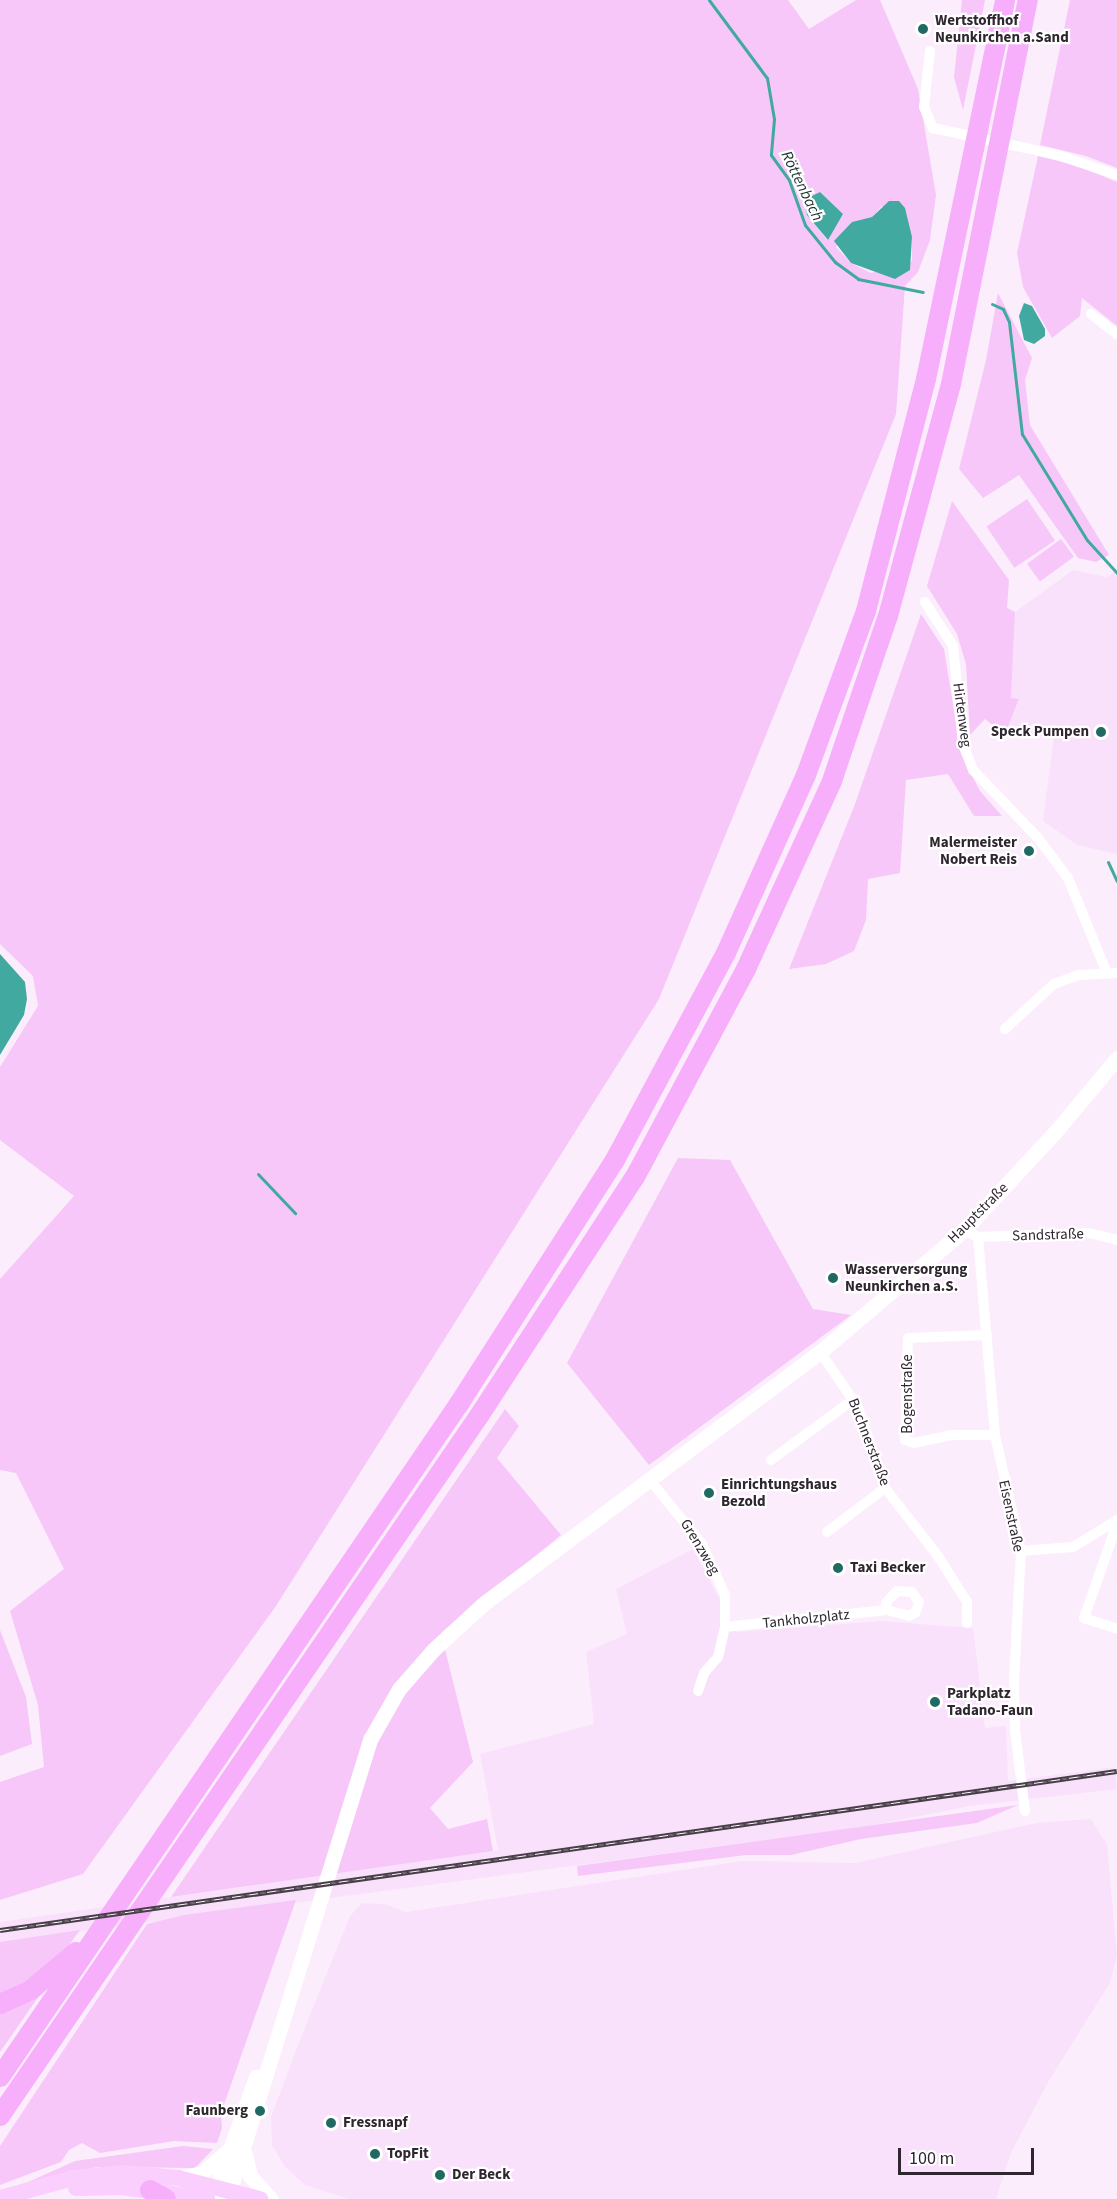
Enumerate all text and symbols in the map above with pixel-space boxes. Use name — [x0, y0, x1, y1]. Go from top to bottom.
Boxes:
place label: Wertstoffhof Neunkirchen a.Sand — [935, 11, 1069, 46]
marker: Wertstoffhof Neunkirchen a.Sand — [916, 22, 930, 36]
water label: Röttenbach — [777, 148, 827, 224]
street label: Hirtenweg — [949, 682, 975, 748]
place label: Speck Pumpen — [991, 723, 1089, 741]
marker: Speck Pumpen — [1094, 725, 1108, 739]
place label: Malermeister Nobert Reis — [929, 833, 1017, 868]
marker: Malermeister Nobert Reis — [1022, 844, 1036, 858]
street label: Hauptstraße — [944, 1179, 1012, 1247]
street label: Sandstraße — [1012, 1225, 1084, 1245]
place label: Wasserversorgung Neunkirchen a.S. — [845, 1260, 967, 1295]
marker: Wasserversorgung Neunkirchen a.S. — [826, 1271, 840, 1285]
street label: Bogenstraße — [899, 1354, 917, 1434]
street label: Buchnerstraße — [844, 1396, 894, 1488]
place label: Einrichtungshaus Bezold — [721, 1475, 837, 1510]
street label: Eisenstraße — [995, 1478, 1027, 1554]
marker: Einrichtungshaus Bezold — [702, 1486, 716, 1500]
street label: Grenzweg — [676, 1516, 724, 1578]
place label: Taxi Becker — [850, 1559, 926, 1577]
marker: Taxi Becker — [831, 1561, 845, 1575]
street label: Tankholzplatz — [762, 1605, 850, 1633]
place label: Parkplatz Tadano-Faun — [947, 1684, 1033, 1719]
marker: Parkplatz Tadano-Faun — [928, 1695, 942, 1709]
place label: Faunberg — [186, 2102, 248, 2120]
marker: Faunberg — [253, 2104, 267, 2118]
place label: Fressnapf — [343, 2114, 408, 2132]
marker: Fressnapf — [324, 2116, 338, 2130]
scale bar — [901, 2136, 1038, 2174]
place label: TopFit — [387, 2145, 429, 2163]
text: 100 m — [909, 2146, 954, 2171]
marker: TopFit — [368, 2147, 382, 2161]
place label: Der Beck — [452, 2166, 510, 2184]
marker: Der Beck — [433, 2168, 447, 2182]

